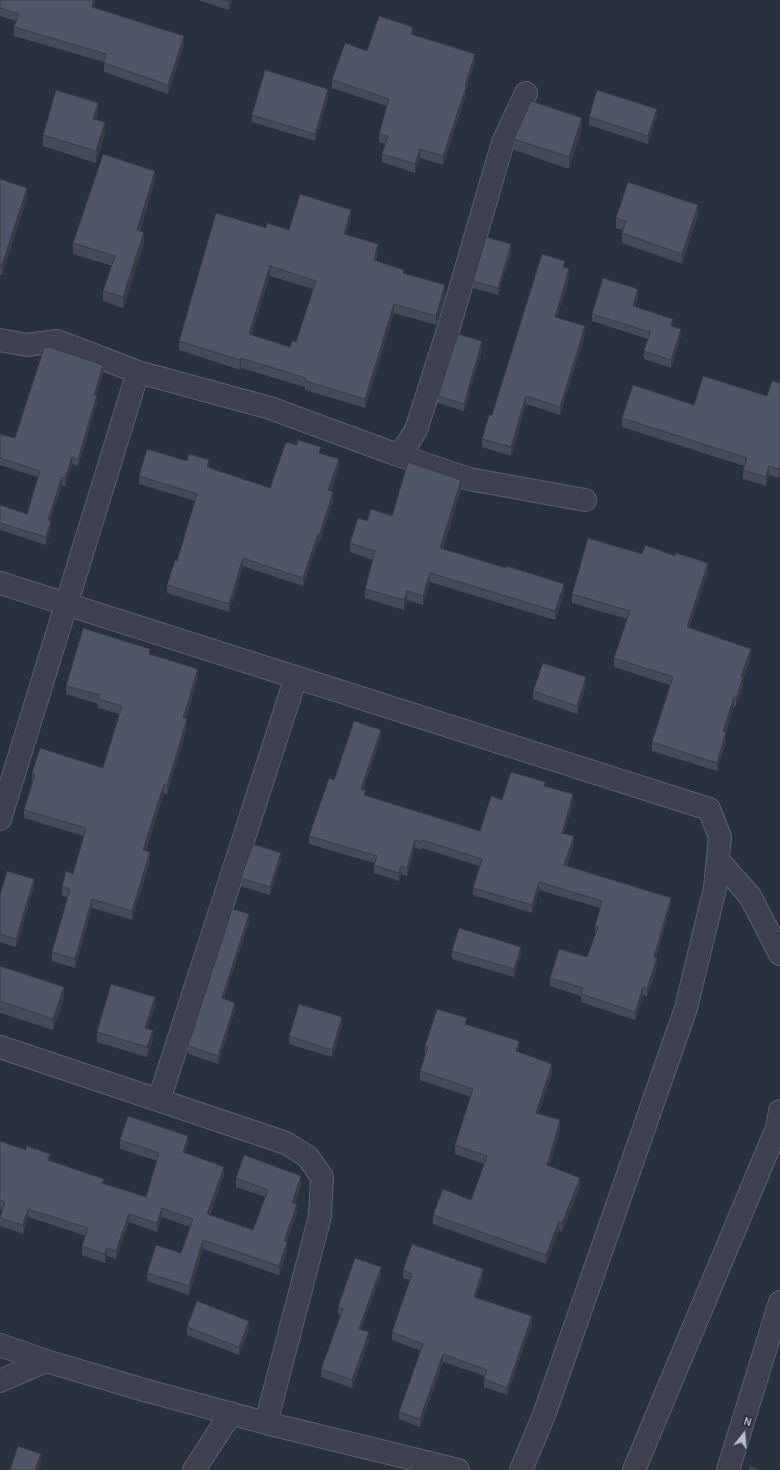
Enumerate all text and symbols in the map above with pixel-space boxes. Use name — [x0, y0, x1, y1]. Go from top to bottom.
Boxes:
north arrow — [724, 1414, 764, 1454]
text: N — [742, 1415, 753, 1429]

